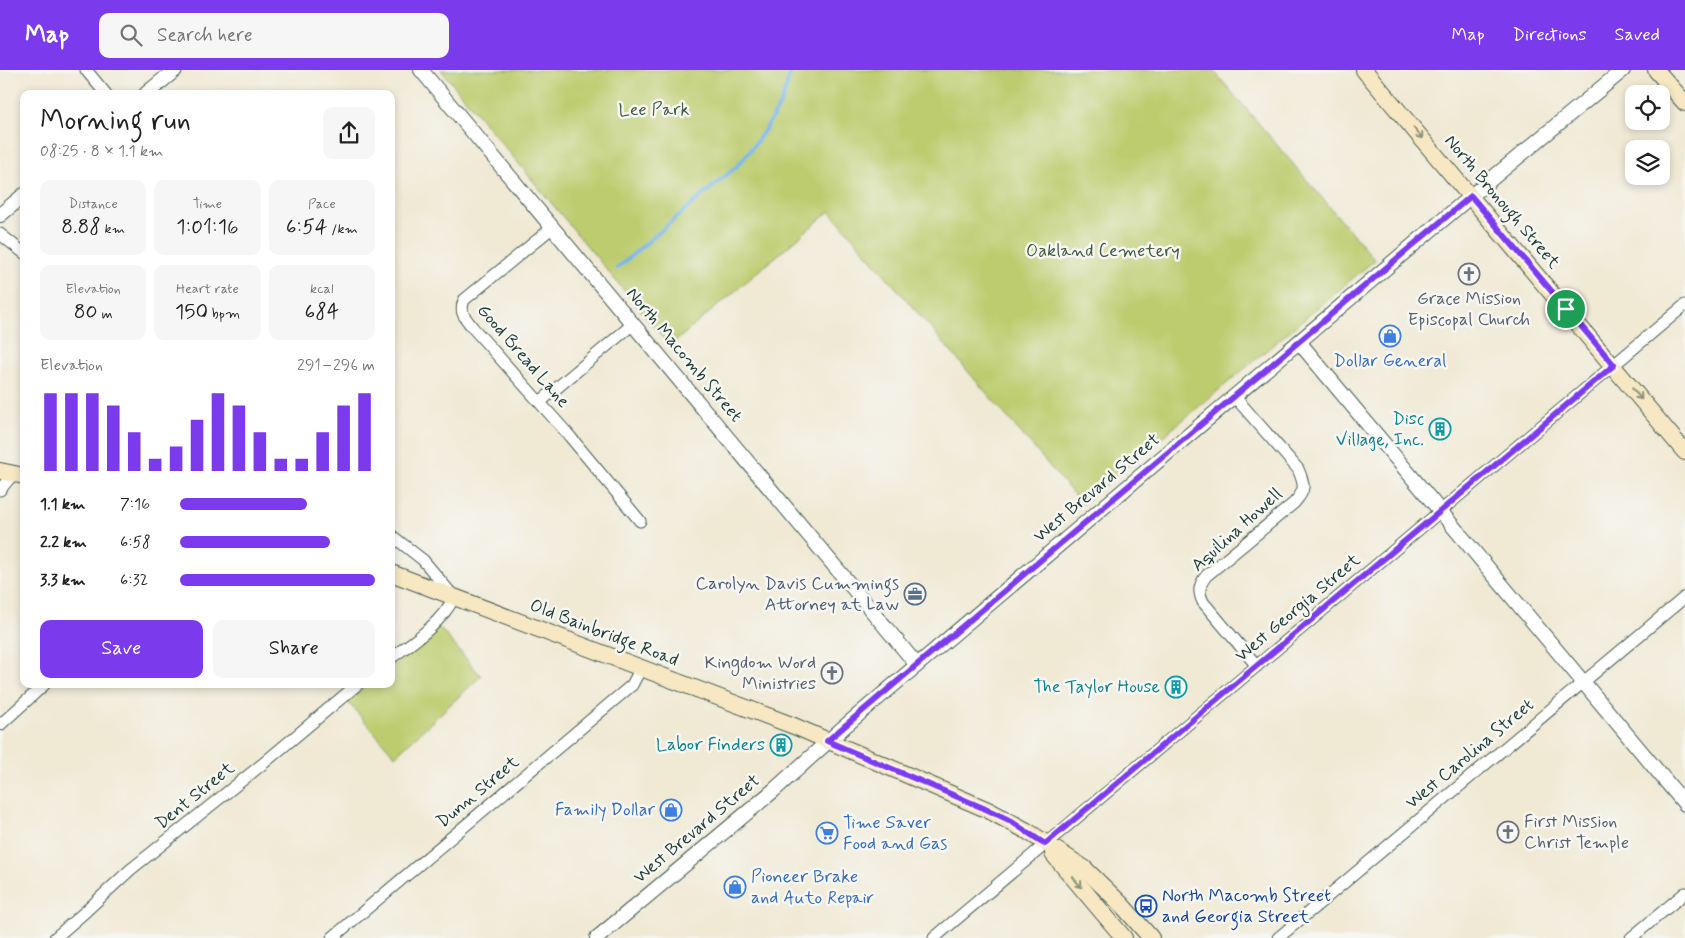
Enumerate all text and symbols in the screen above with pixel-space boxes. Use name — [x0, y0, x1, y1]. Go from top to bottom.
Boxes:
search box — [99, 13, 449, 58]
text: Map — [25, 20, 69, 51]
icon: search — [117, 21, 145, 49]
text: Search here — [157, 23, 253, 48]
text: Map — [1452, 23, 1485, 47]
text: Directions — [1513, 23, 1587, 47]
text: Saved — [1615, 23, 1660, 47]
map controls — [1625, 85, 1670, 185]
button: locate — [1625, 85, 1670, 130]
park label: Lee Park — [619, 98, 690, 122]
text: Morning run — [40, 103, 191, 140]
button: share — [323, 107, 375, 159]
one-way arrow — [1412, 126, 1423, 139]
street label: North Bronough Street — [1437, 130, 1566, 276]
button: layers — [1625, 140, 1670, 185]
text: 08:25 · 8 × 1.1 km — [40, 141, 163, 162]
text: Distance — [69, 195, 118, 213]
text: Time — [193, 195, 222, 213]
text: Pace — [308, 195, 336, 213]
text: 8.88 — [61, 213, 101, 241]
text: 1:01:16 — [176, 213, 239, 241]
text: 6:54 — [286, 213, 328, 241]
text: km — [101, 220, 125, 238]
text: /km — [328, 220, 358, 238]
park label: Oakland Cemetery — [1026, 239, 1180, 263]
church icon: Grace Mission Episcopal Church — [1457, 262, 1481, 286]
text: Elevation — [66, 280, 121, 298]
text: Heart rate — [176, 280, 239, 298]
text: kcal — [310, 280, 334, 298]
street label: North Macomb Street — [621, 283, 748, 428]
place label: Grace Mission Episcopal Church — [1408, 287, 1530, 332]
pin — [1545, 288, 1587, 330]
icon: arrive — [1552, 295, 1580, 323]
text: 80 — [74, 298, 98, 326]
text: 150 — [175, 298, 208, 326]
text: 684 — [305, 298, 339, 326]
street label: Good Bread Lane — [471, 299, 575, 413]
text: m — [98, 305, 113, 323]
text: bpm — [208, 305, 240, 323]
shop icon: Dollar General — [1378, 324, 1402, 348]
place label: Dollar General — [1334, 349, 1446, 373]
text: Elevation — [40, 355, 103, 376]
text: 291–296 m — [297, 355, 375, 376]
one-way arrow — [1632, 387, 1643, 400]
place label: Disc Village, Inc. — [1336, 407, 1424, 452]
building icon: Disc Village, Inc. — [1428, 417, 1452, 441]
street label: West Brevard Street — [1029, 428, 1165, 548]
street label: Aquilina Howell — [1186, 483, 1288, 577]
text: 1.1 km — [40, 494, 85, 515]
text: 7:16 — [120, 494, 150, 515]
text: 2.2 km — [40, 532, 87, 553]
text: 6:58 — [120, 532, 151, 553]
street label: West Georgia Street — [1230, 548, 1367, 668]
text: 3.3 km — [40, 570, 85, 591]
text: 6:32 — [120, 570, 148, 591]
place label: Carolyn Davis Cummings Attorney at Law — [696, 572, 899, 617]
office icon: Carolyn Davis Cummings Attorney at Law — [903, 582, 927, 606]
street label: Old Bainbridge Road — [526, 594, 682, 674]
button: Save — [40, 620, 203, 678]
button: Share — [213, 620, 375, 678]
place label: Kingdom Word Ministries — [704, 651, 816, 696]
church icon: Kingdom Word Ministries — [820, 661, 844, 685]
place label: The Taylor House — [1033, 675, 1160, 699]
building icon: The Taylor House — [1164, 675, 1188, 699]
street label: West Carolina Street — [1401, 693, 1539, 815]
place label: Labor Finders — [656, 733, 765, 757]
building icon: Labor Finders — [769, 733, 793, 757]
street label: Dunn Street — [432, 750, 525, 834]
street label: Dent Street — [150, 756, 240, 835]
street label: West Brevard Street — [629, 769, 765, 889]
place label: Family Dollar — [555, 798, 656, 822]
shop icon: Family Dollar — [659, 798, 683, 822]
place label: First Mission Christ Temple — [1524, 810, 1629, 855]
place label: Time Saver Food and Gas — [843, 811, 947, 856]
church icon: First Mission Christ Temple — [1496, 820, 1520, 844]
supermarket icon: Time Saver Food and Gas — [815, 821, 839, 845]
place label: Pioneer Brake and Auto Repair — [751, 865, 875, 910]
shop icon: Pioneer Brake and Auto Repair — [723, 875, 747, 899]
one-way arrow — [1071, 875, 1082, 888]
place label: North Macomb Street and Georgia Street — [1162, 884, 1331, 931]
bus stop icon: North Macomb Street and Georgia Street — [1134, 894, 1158, 918]

